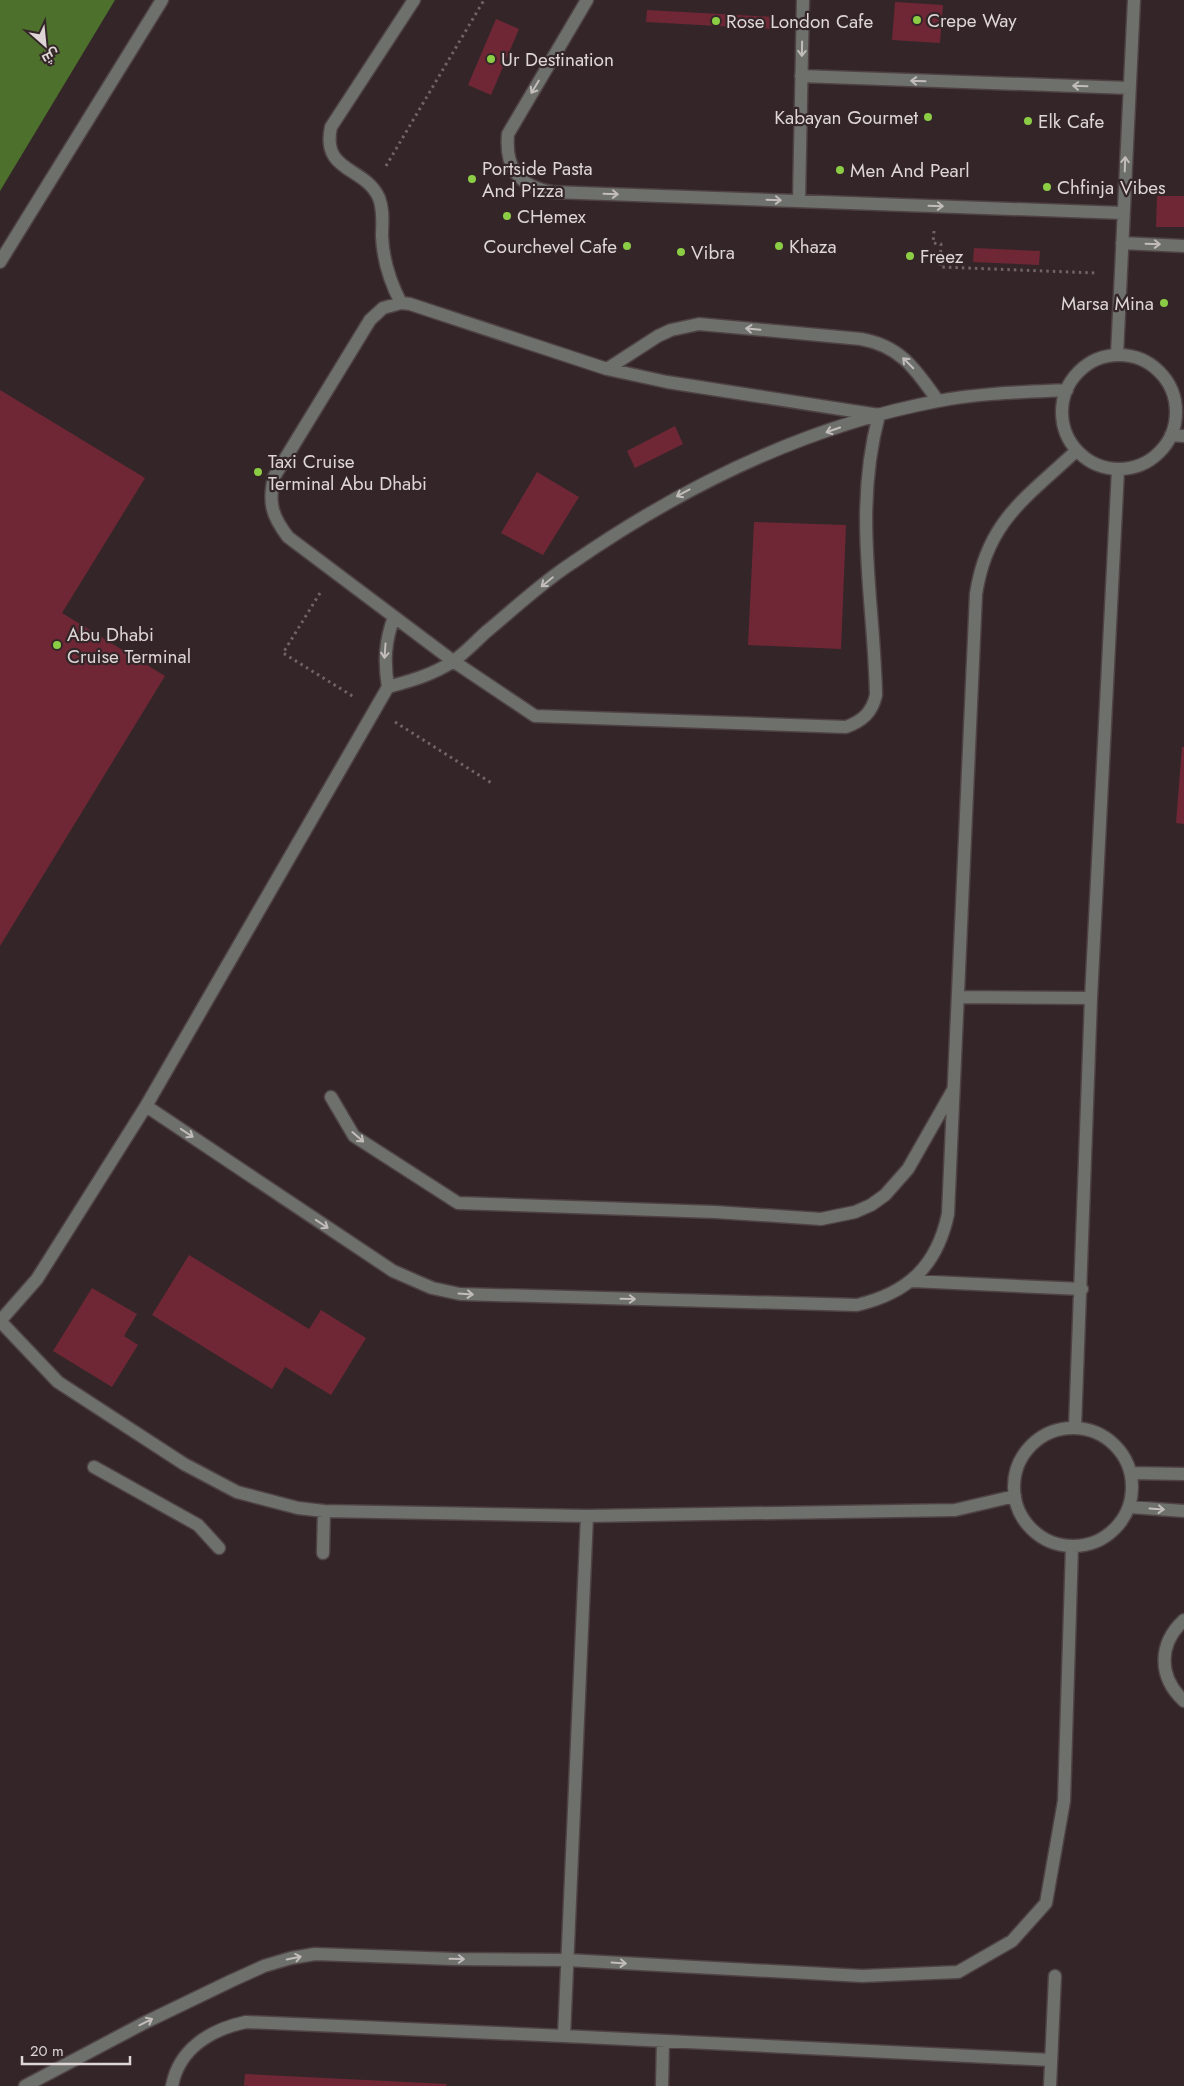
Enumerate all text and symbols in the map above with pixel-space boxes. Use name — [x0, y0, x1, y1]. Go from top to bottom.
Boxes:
place label: Crepe Way — [927, 7, 1017, 34]
place label: Rose London Cafe — [726, 8, 874, 35]
marker: Crepe Way — [911, 14, 923, 26]
marker: Rose London Cafe — [710, 15, 722, 27]
north arrow — [20, 20, 70, 70]
one-way arrow — [797, 40, 806, 56]
text: ش — [38, 44, 63, 70]
place label: Ur Destination — [501, 46, 614, 73]
marker: Ur Destination — [485, 53, 497, 65]
one-way arrow — [910, 76, 926, 85]
one-way arrow — [529, 79, 539, 93]
one-way arrow — [1073, 82, 1089, 91]
place label: Kabayan Gourmet — [774, 104, 918, 131]
place label: Elk Cafe — [1038, 108, 1104, 135]
marker: Kabayan Gourmet — [922, 111, 934, 123]
marker: Elk Cafe — [1022, 115, 1034, 127]
place label: Portside Pasta And Pizza — [482, 155, 593, 204]
one-way arrow — [1121, 156, 1130, 172]
place label: Men And Pearl — [850, 157, 970, 184]
marker: Men And Pearl — [834, 164, 846, 176]
marker: Portside Pasta And Pizza — [466, 173, 478, 185]
place label: Chfinja Vibes — [1057, 174, 1166, 201]
marker: Chfinja Vibes — [1041, 181, 1053, 193]
one-way arrow — [603, 190, 619, 199]
one-way arrow — [765, 195, 781, 205]
one-way arrow — [928, 201, 944, 211]
place label: CHemex — [517, 203, 586, 230]
marker: CHemex — [501, 210, 513, 222]
place label: Courchevel Cafe — [484, 233, 617, 260]
place label: Khaza — [789, 233, 837, 260]
place label: Vibra — [691, 239, 735, 266]
marker: Courchevel Cafe — [621, 240, 633, 252]
marker: Khaza — [773, 240, 785, 252]
one-way arrow — [1145, 240, 1161, 249]
place label: Freez — [920, 243, 964, 270]
marker: Vibra — [675, 246, 687, 258]
marker: Freez — [904, 250, 916, 262]
place label: Marsa Mina — [1061, 290, 1154, 317]
marker: Marsa Mina — [1158, 297, 1170, 309]
one-way arrow — [745, 324, 761, 333]
one-way arrow — [902, 356, 914, 369]
one-way arrow — [825, 426, 841, 435]
place label: Taxi Cruise Terminal Abu Dhabi — [268, 448, 427, 497]
marker: Taxi Cruise Terminal Abu Dhabi — [252, 466, 264, 478]
one-way arrow — [676, 489, 691, 498]
one-way arrow — [541, 576, 554, 587]
place label: Abu Dhabi Cruise Terminal — [67, 621, 191, 670]
marker: Abu Dhabi Cruise Terminal — [51, 639, 63, 651]
one-way arrow — [381, 643, 390, 659]
one-way arrow — [179, 1128, 193, 1138]
one-way arrow — [351, 1131, 364, 1143]
one-way arrow — [315, 1218, 329, 1229]
one-way arrow — [457, 1289, 473, 1299]
one-way arrow — [620, 1294, 636, 1303]
one-way arrow — [1149, 1504, 1165, 1514]
one-way arrow — [286, 1953, 302, 1962]
one-way arrow — [448, 1954, 464, 1964]
one-way arrow — [611, 1959, 627, 1968]
one-way arrow — [138, 2017, 153, 2027]
scale bar — [22, 2034, 130, 2066]
text: 20 m — [30, 2040, 64, 2062]

